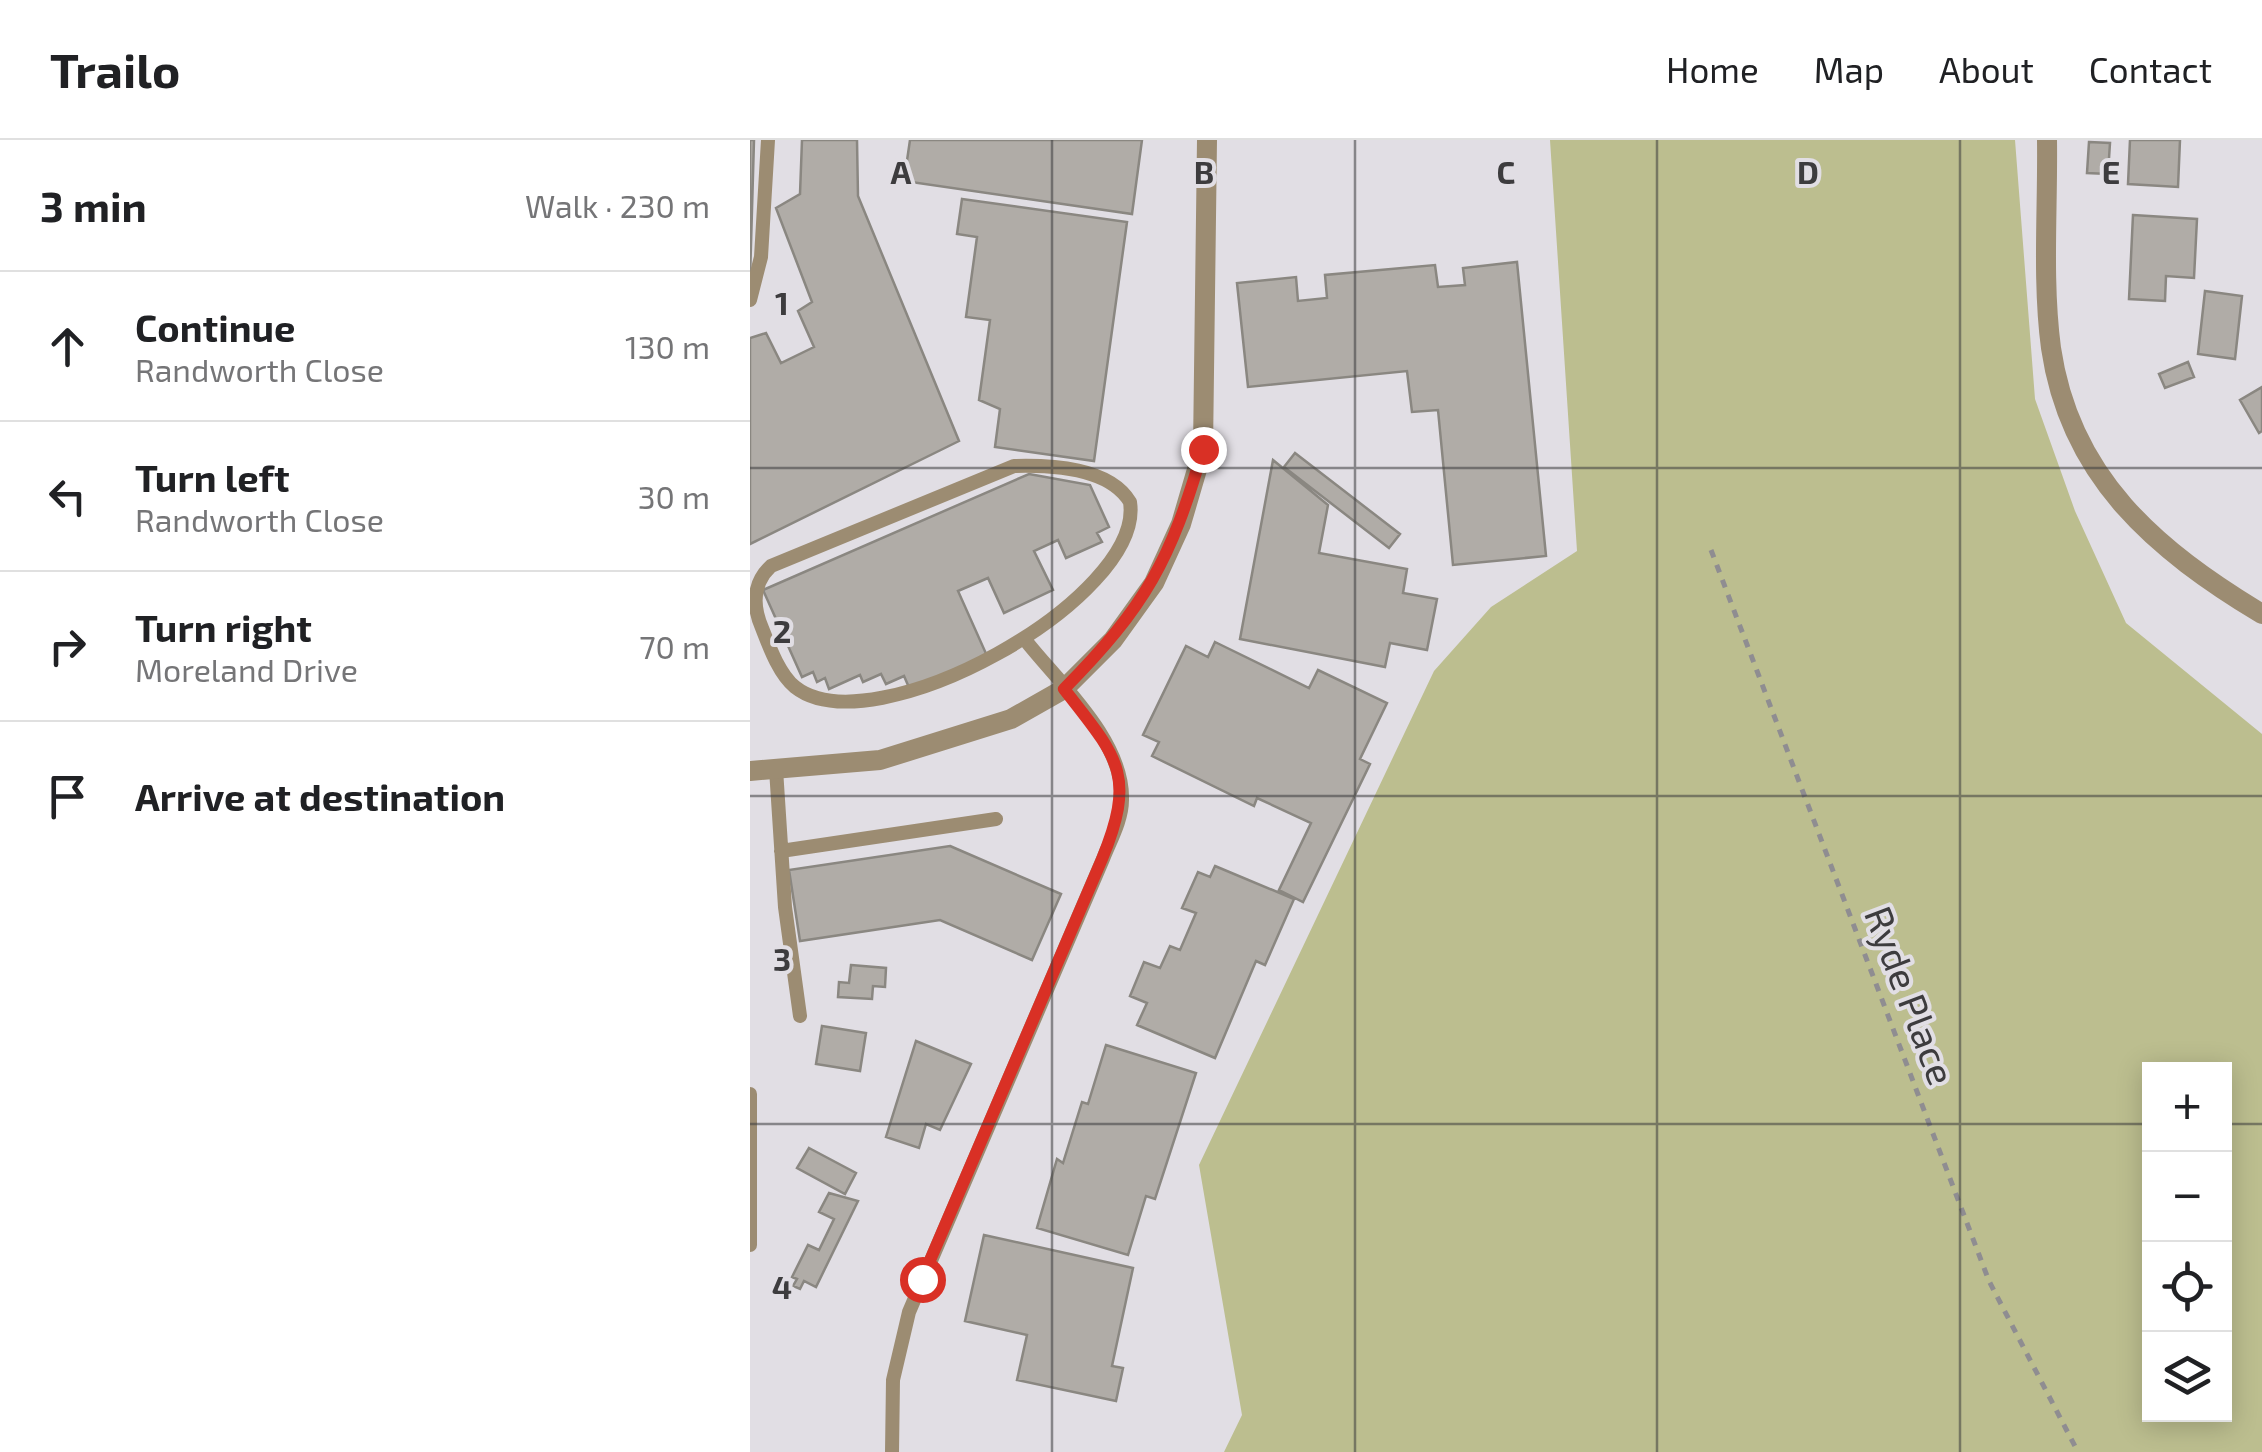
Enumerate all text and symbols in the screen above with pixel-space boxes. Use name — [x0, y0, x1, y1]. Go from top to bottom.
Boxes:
text: Trailo — [50, 40, 180, 98]
text: Home — [1666, 48, 1759, 90]
text: Map — [1814, 48, 1884, 90]
text: About — [1939, 48, 2034, 90]
text: Contact — [2089, 48, 2212, 90]
text: A — [891, 152, 912, 190]
text: B — [1194, 152, 1214, 190]
text: C — [1497, 152, 1515, 190]
text: D — [1797, 152, 1819, 190]
text: E — [2102, 152, 2120, 190]
text: 3 min — [40, 180, 147, 230]
text: Walk · 230 m — [525, 186, 710, 224]
text: 1 — [775, 283, 789, 321]
text: Continue — [135, 304, 295, 350]
icon: ahead — [40, 319, 95, 374]
text: 130 m — [625, 327, 710, 365]
text: Randworth Close — [135, 350, 384, 388]
route end — [1181, 427, 1227, 473]
text: Turn left — [135, 454, 290, 500]
icon: left — [40, 469, 95, 524]
text: 30 m — [638, 477, 710, 515]
text: Randworth Close — [135, 500, 384, 538]
text: Turn right — [135, 604, 312, 650]
text: 2 — [773, 611, 791, 649]
icon: right — [40, 619, 95, 674]
text: 70 m — [639, 627, 710, 665]
text: Moreland Drive — [135, 650, 358, 688]
icon: arrive — [40, 769, 95, 824]
text: Arrive at destination — [135, 773, 505, 819]
street label: Ryde Place — [1856, 899, 1966, 1091]
text: 3 — [773, 939, 791, 977]
map controls — [2142, 1062, 2232, 1422]
button: + — [2142, 1062, 2232, 1152]
button: − — [2142, 1152, 2232, 1242]
button: locate — [2142, 1242, 2232, 1332]
route start — [900, 1257, 946, 1303]
text: 4 — [772, 1267, 792, 1305]
button: layers — [2142, 1332, 2232, 1422]

